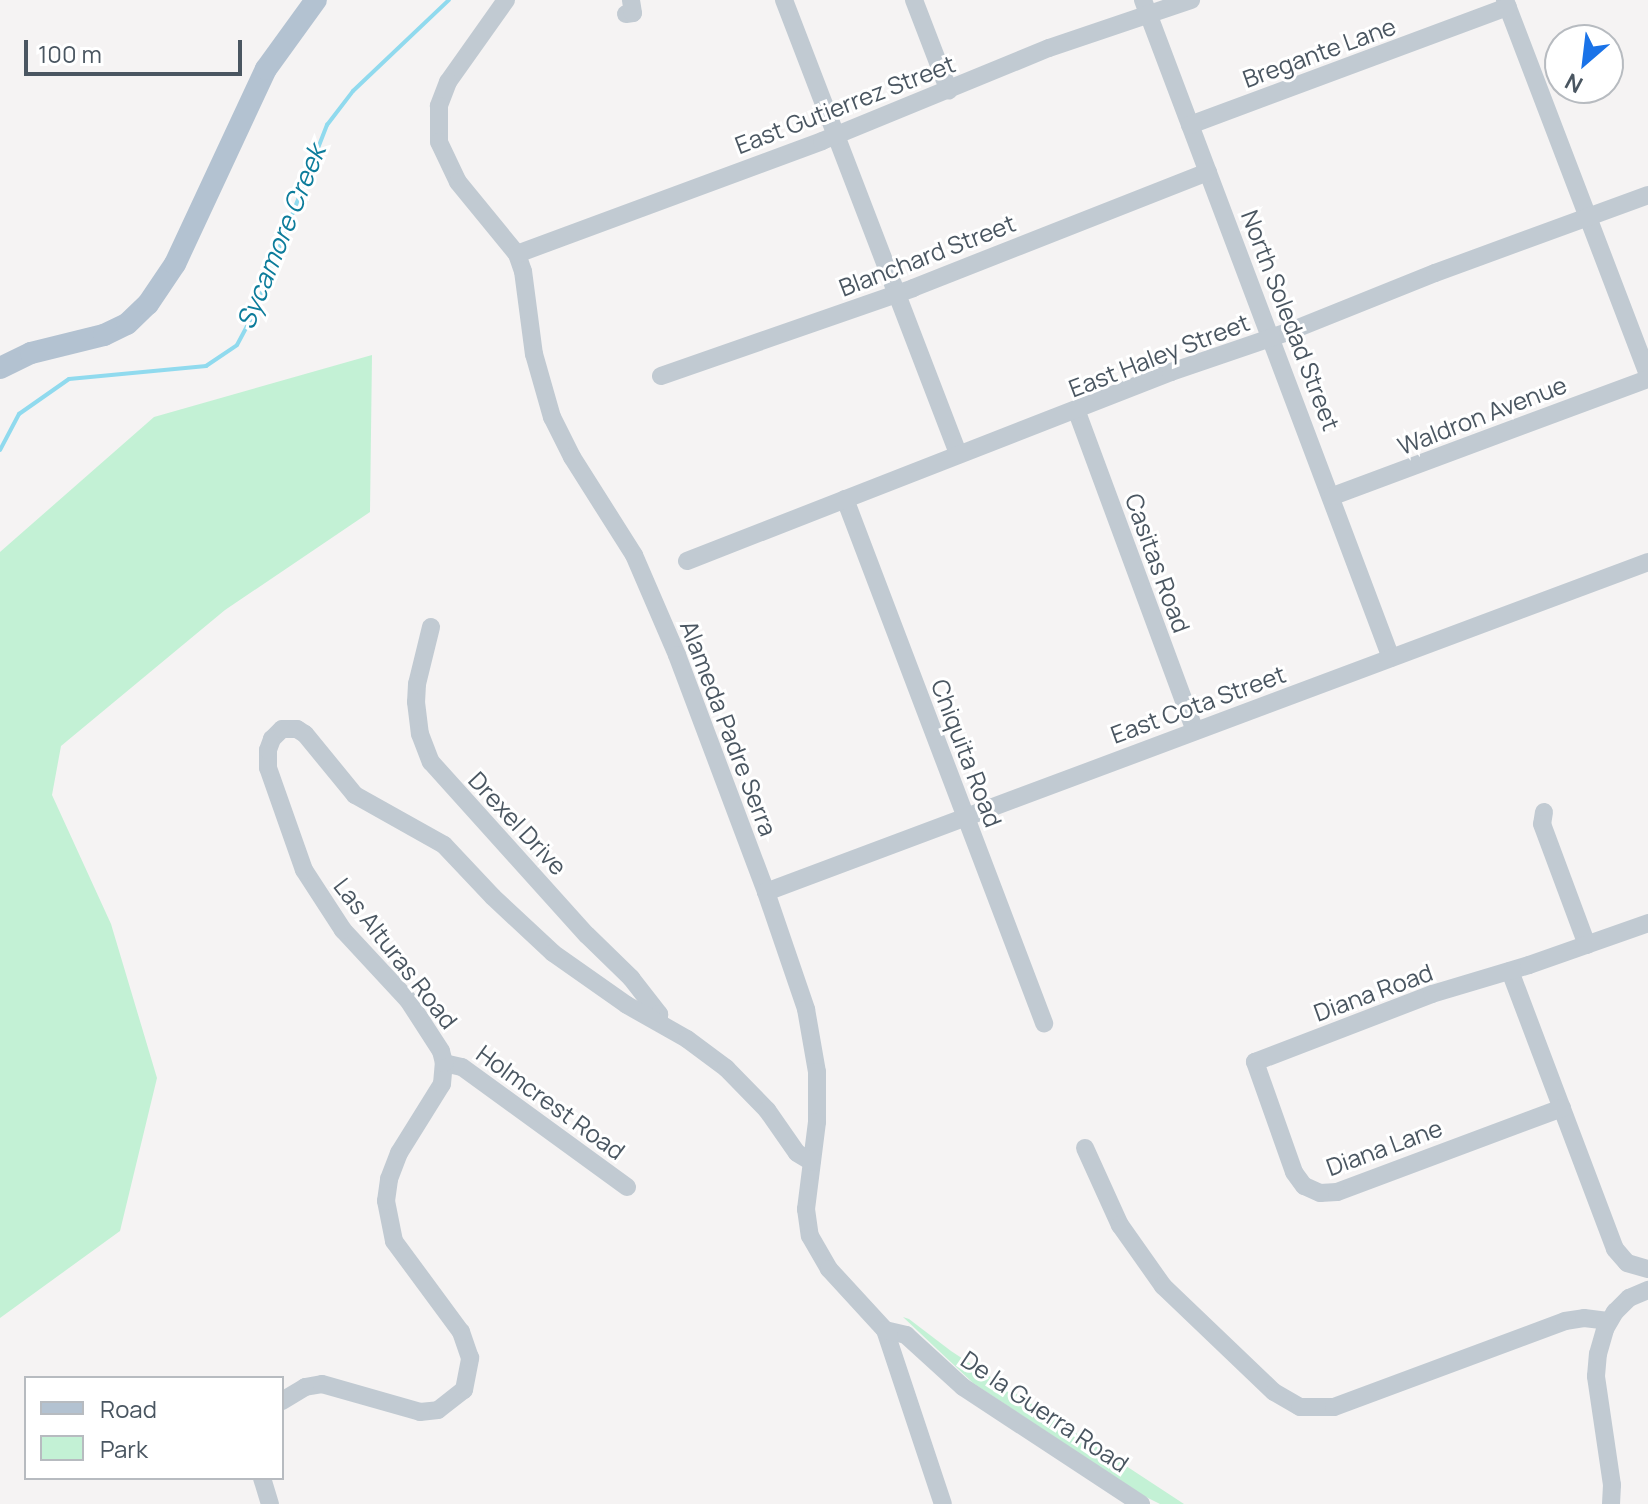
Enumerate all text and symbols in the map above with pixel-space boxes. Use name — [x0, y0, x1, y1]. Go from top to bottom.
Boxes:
street label: Bregante Lane — [1239, 11, 1399, 93]
scale bar — [28, 24, 246, 74]
north arrow — [1544, 24, 1624, 104]
text: 100 m — [38, 37, 102, 70]
street label: East Gutierrez Street — [731, 49, 959, 159]
text: N — [1560, 66, 1588, 100]
water label: Sycamore Creek — [230, 140, 332, 334]
street label: North Soledad Street — [1236, 206, 1346, 434]
street label: Blanchard Street — [835, 208, 1019, 302]
street label: East Haley Street — [1065, 307, 1253, 403]
street label: Waldron Avenue — [1394, 370, 1570, 460]
street label: Casitas Road — [1120, 490, 1196, 636]
street label: Alameda Padre Serra — [675, 616, 783, 840]
street label: East Cota Street — [1107, 659, 1289, 749]
street label: Chiquita Road — [926, 675, 1008, 831]
street label: Drexel Drive — [463, 765, 573, 881]
street label: Las Alturas Road — [328, 872, 464, 1034]
street label: Diana Road — [1310, 957, 1436, 1027]
street label: Holmcrest Road — [471, 1039, 631, 1165]
street label: Diana Lane — [1322, 1113, 1446, 1181]
street label: De la Guerra Road — [956, 1344, 1134, 1478]
legend — [24, 1376, 284, 1480]
text: Road — [100, 1392, 157, 1425]
text: Park — [100, 1432, 148, 1465]

